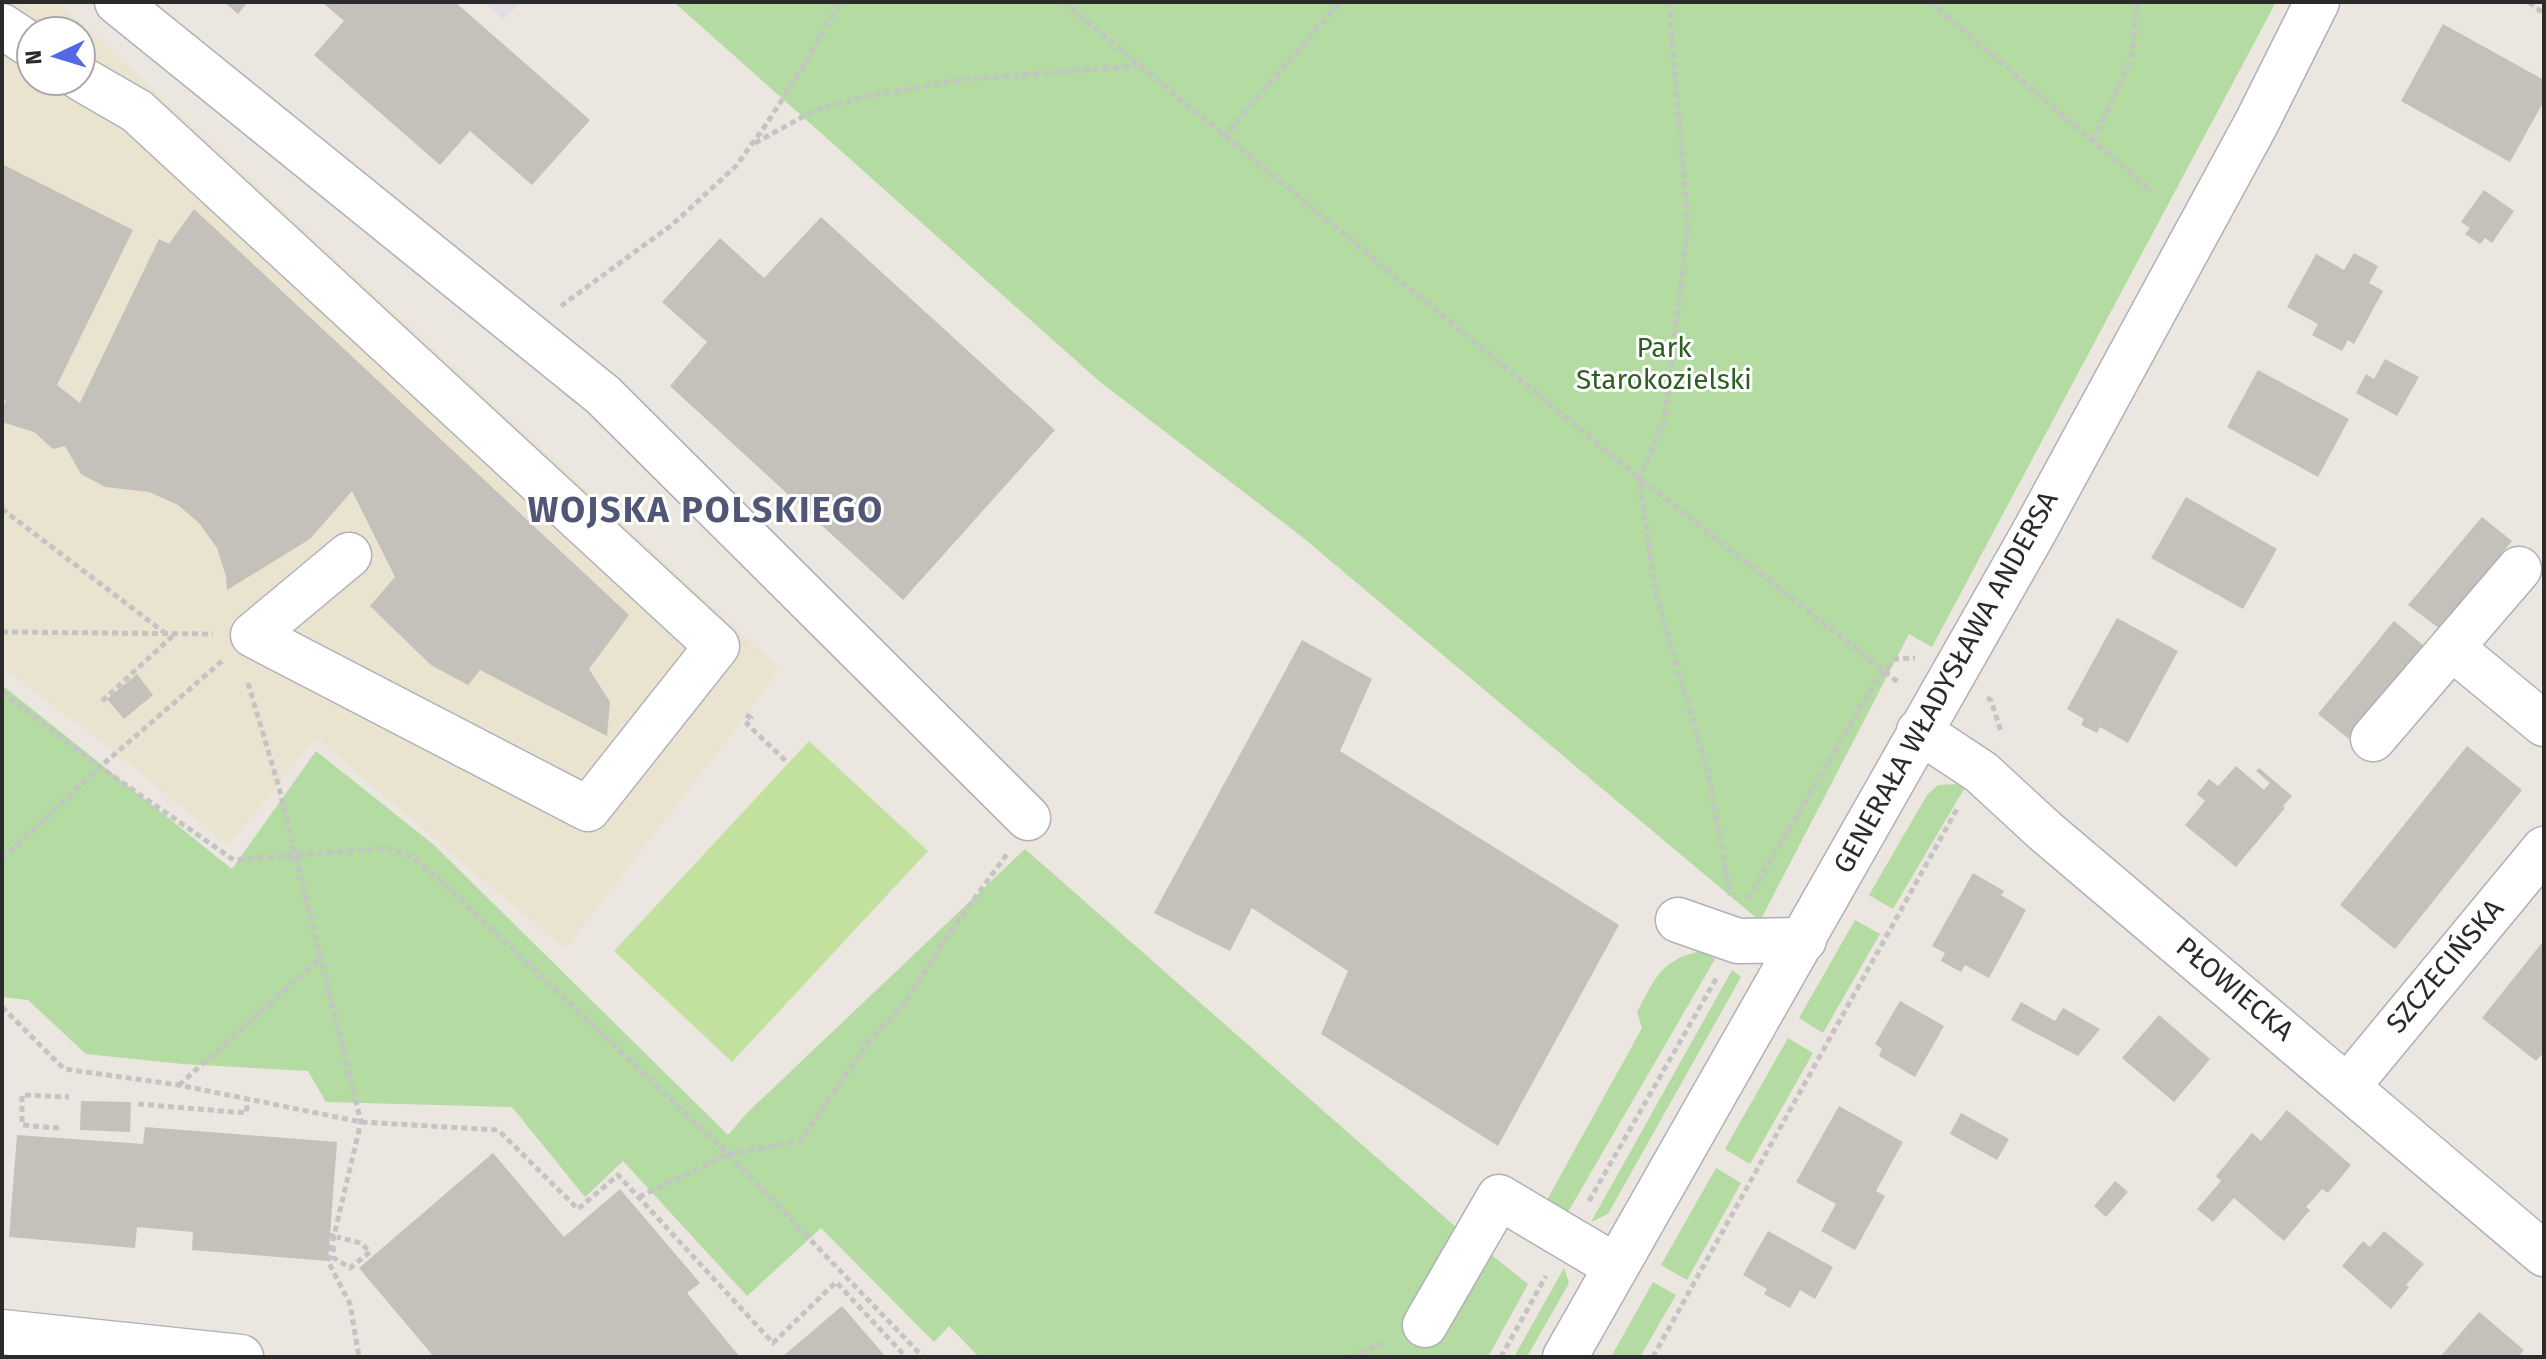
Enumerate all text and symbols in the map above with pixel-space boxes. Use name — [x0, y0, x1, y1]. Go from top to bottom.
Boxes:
north arrow — [16, 16, 96, 96]
text: N — [20, 49, 48, 66]
park label: Park Starokozielski — [1576, 332, 1752, 398]
street label: GENERAŁA WŁADYSŁAWA ANDERSA — [1828, 486, 2066, 880]
district label: WOJSKA POLSKIEGO — [528, 490, 884, 534]
street label: SZCZECIŃSKA — [2380, 893, 2512, 1041]
street label: PŁOWIECKA — [2168, 931, 2300, 1049]

